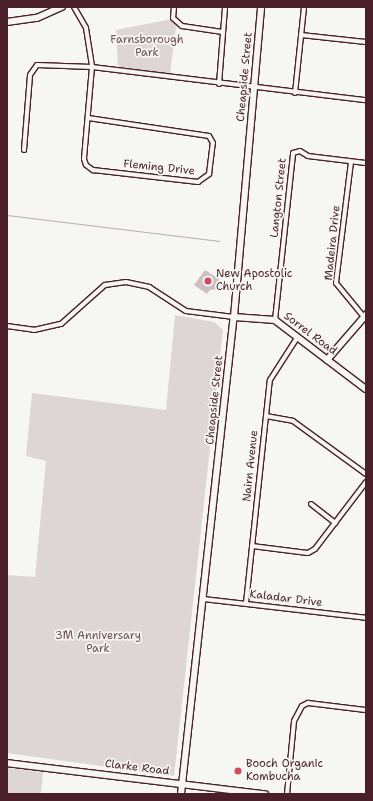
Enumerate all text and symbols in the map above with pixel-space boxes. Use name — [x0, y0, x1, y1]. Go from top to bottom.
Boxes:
street label: Cheapside Street — [235, 32, 255, 122]
park label: Farnsborough Park — [110, 34, 184, 60]
street label: Fleming Drive — [123, 158, 195, 178]
street label: Langton Street — [268, 158, 290, 238]
street label: Madeira Drive — [323, 205, 343, 281]
place label: New Apostolic Church — [216, 268, 292, 294]
marker: New Apostolic Church — [203, 276, 213, 286]
street label: Sorrel Road — [281, 310, 339, 358]
street label: Cheapside Street — [204, 355, 226, 445]
street label: Nairn Avenue — [241, 429, 261, 503]
street label: Kaladar Drive — [249, 588, 323, 610]
park label: 3M Anniversary Park — [55, 630, 141, 656]
street label: Clarke Road — [104, 757, 170, 779]
place label: Booch Organic Kombucha — [246, 758, 323, 784]
marker: Booch Organic Kombucha — [233, 766, 243, 776]

